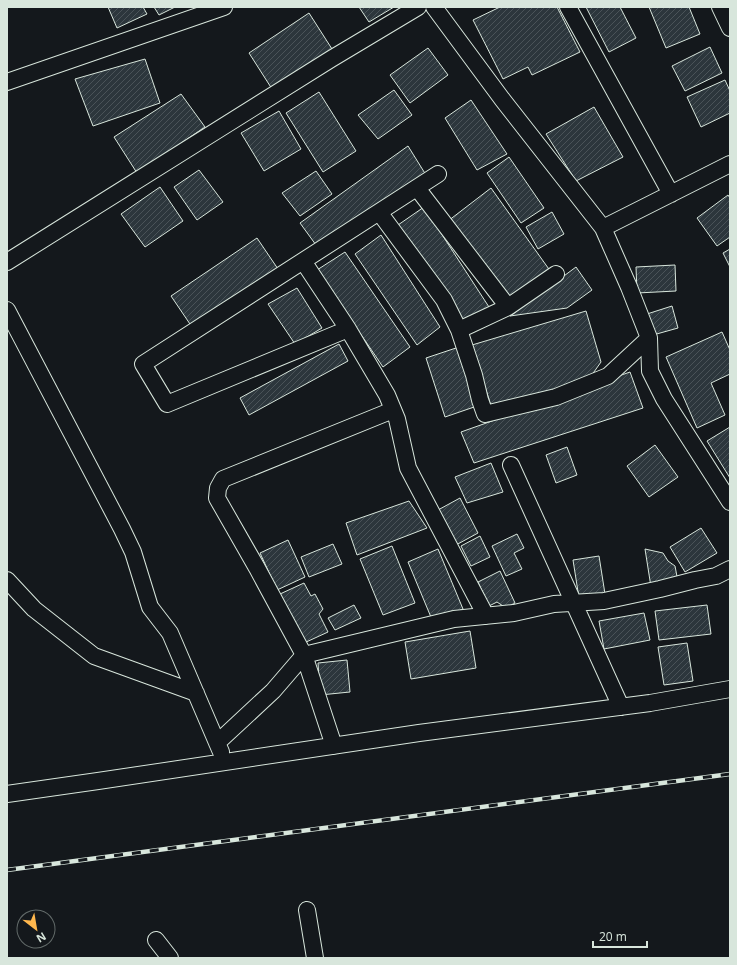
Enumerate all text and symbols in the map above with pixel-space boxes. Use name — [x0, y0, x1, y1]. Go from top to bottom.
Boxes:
north arrow — [16, 909, 56, 949]
scale bar — [593, 923, 647, 949]
text: 20 m — [599, 928, 627, 945]
text: N — [34, 929, 49, 947]

